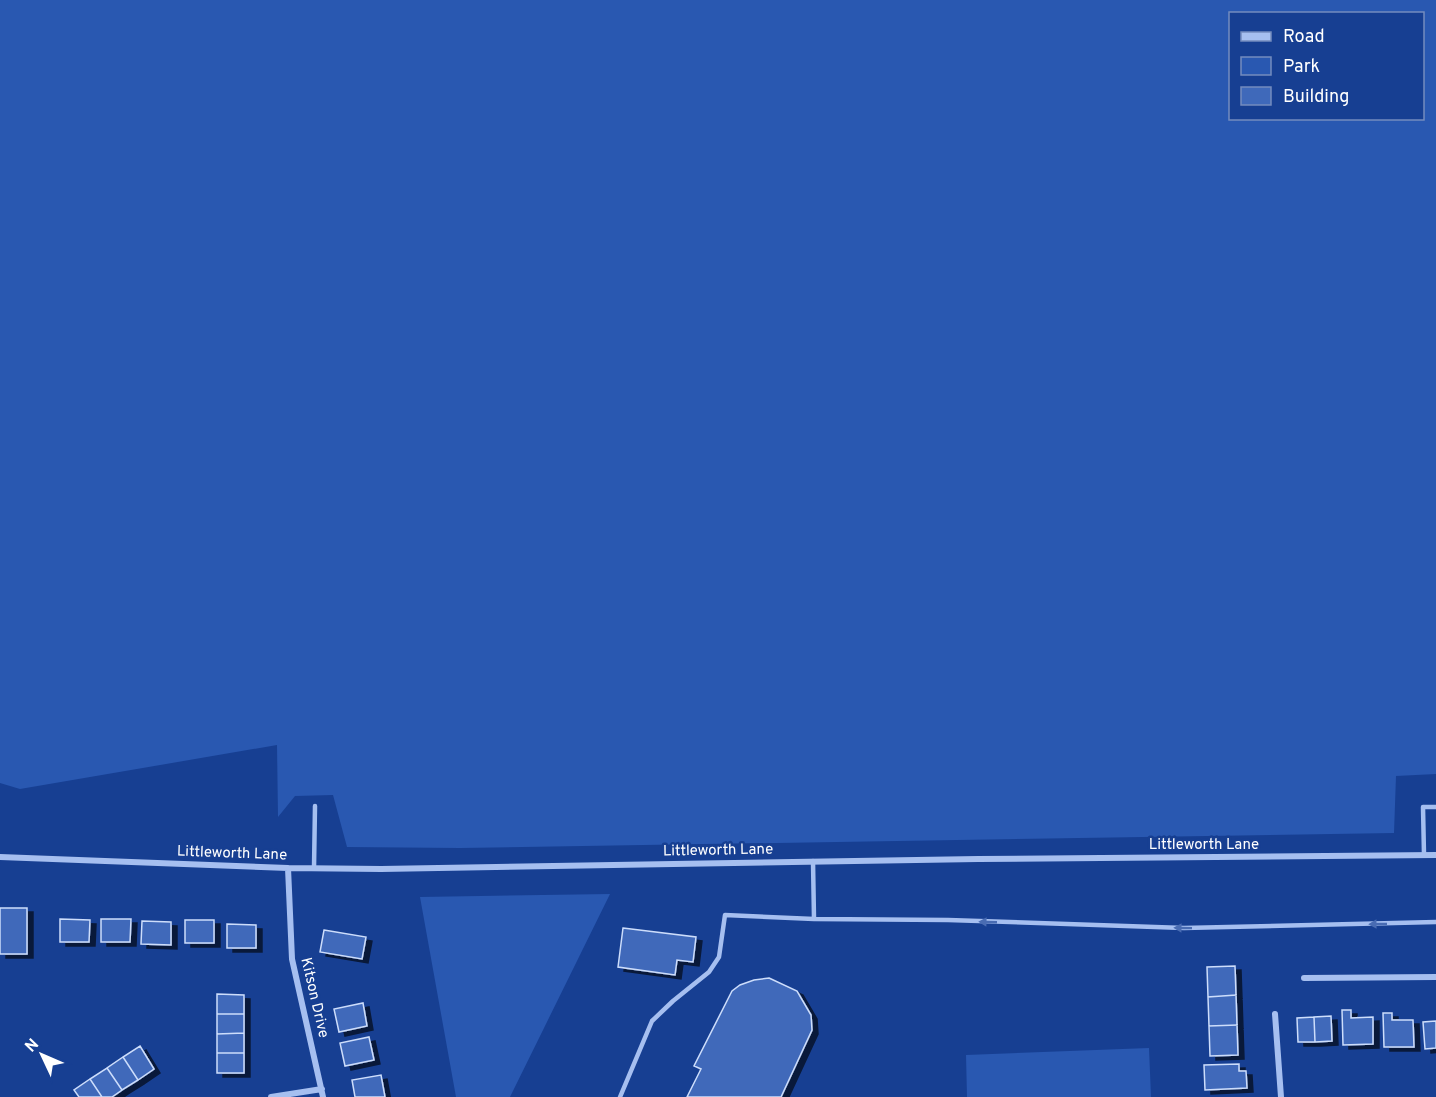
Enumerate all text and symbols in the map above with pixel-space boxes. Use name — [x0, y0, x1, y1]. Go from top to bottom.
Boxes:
legend — [1229, 12, 1424, 120]
text: Road — [1283, 26, 1325, 49]
text: Park — [1283, 56, 1320, 79]
text: Building — [1283, 86, 1349, 109]
street label: Littleworth Lane — [1149, 836, 1259, 855]
street label: Littleworth Lane — [663, 841, 773, 861]
street label: Littleworth Lane — [177, 843, 287, 865]
one-way arrow — [978, 917, 997, 926]
one-way arrow — [1368, 919, 1387, 929]
one-way arrow — [1173, 923, 1192, 933]
street label: Kitson Drive — [296, 956, 332, 1040]
north arrow — [12, 1025, 72, 1085]
text: N — [21, 1035, 44, 1057]

